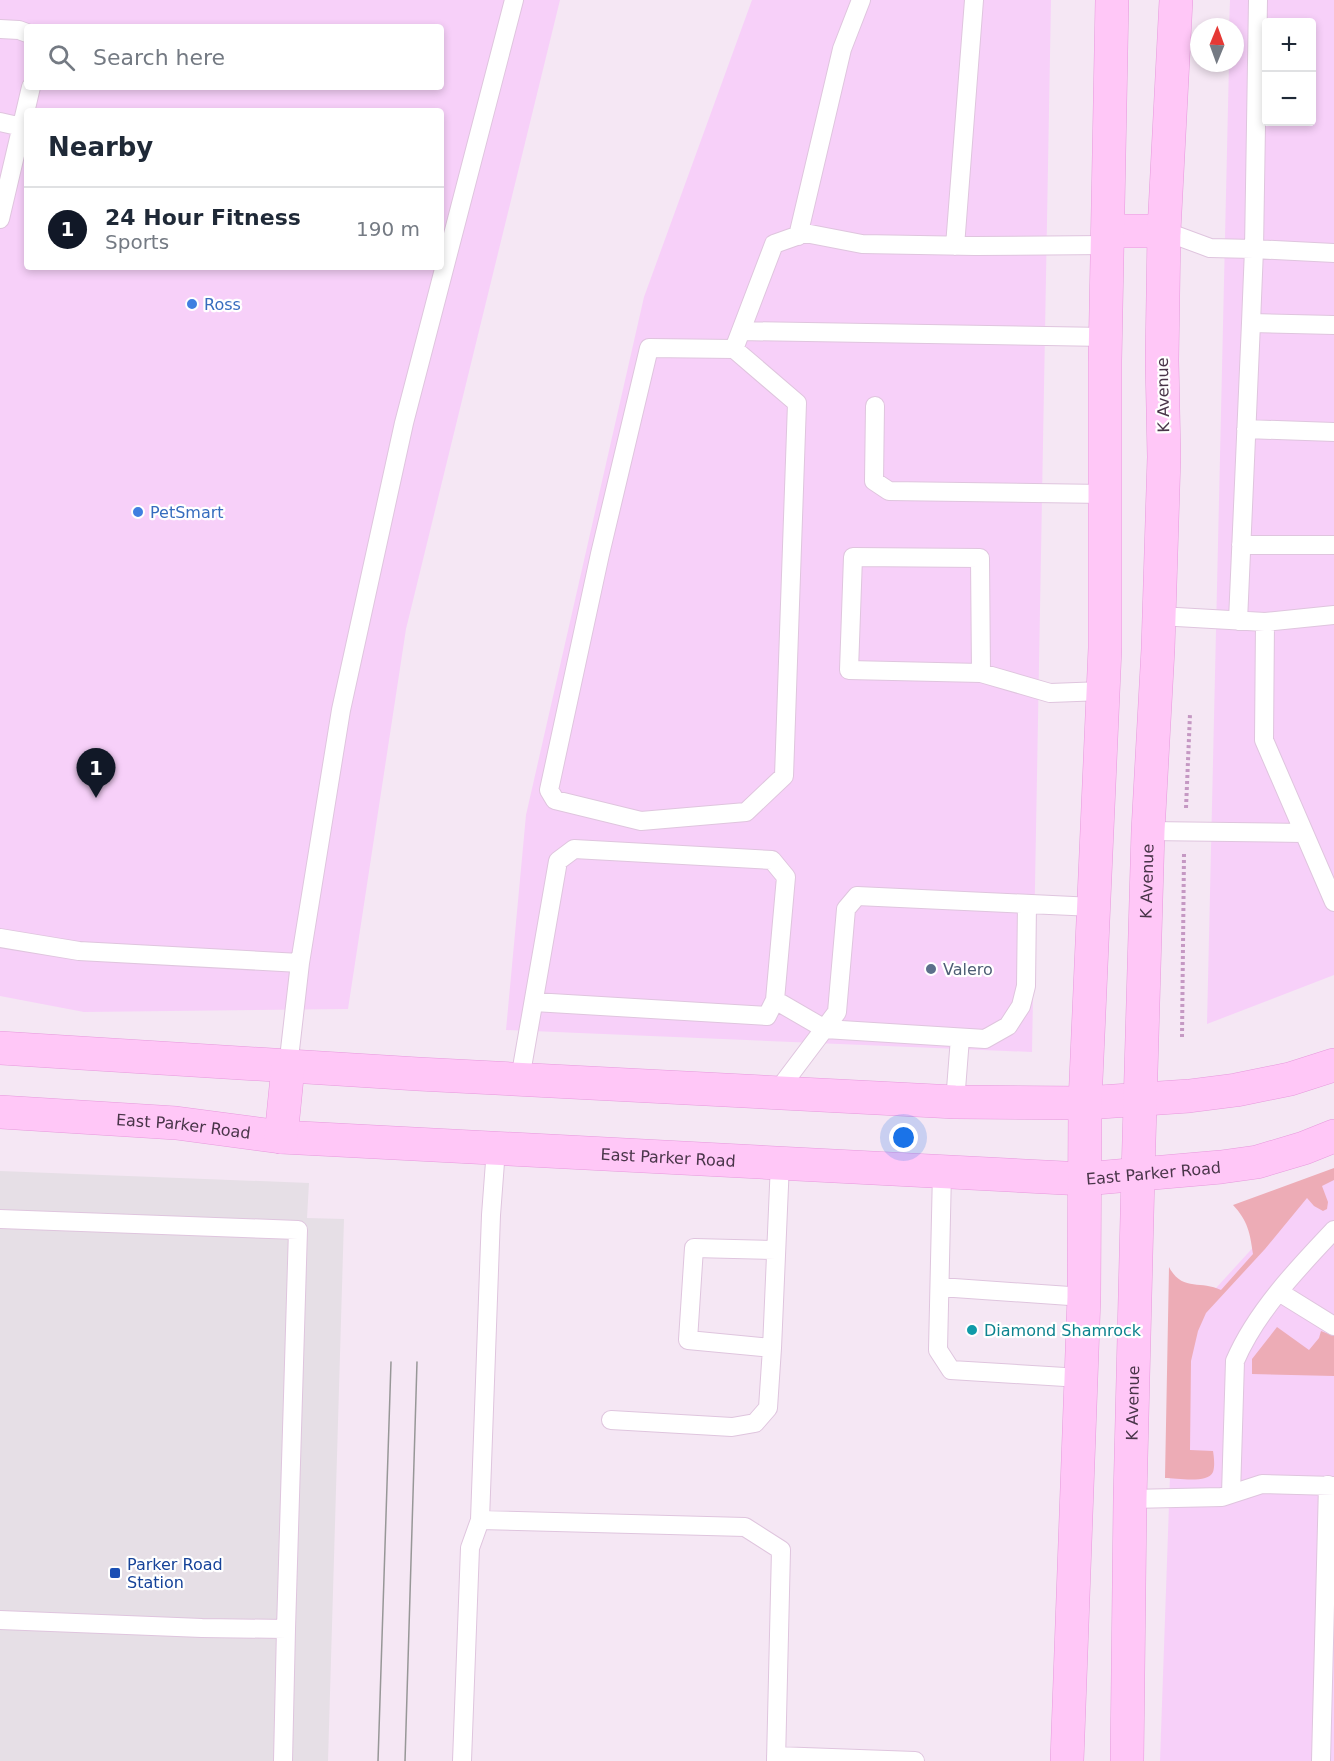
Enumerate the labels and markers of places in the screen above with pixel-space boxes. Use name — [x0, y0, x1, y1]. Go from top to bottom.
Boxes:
place label: Ross — [204, 295, 241, 314]
marker: Ross — [185, 297, 199, 311]
place label: PetSmart — [150, 503, 224, 522]
marker: PetSmart — [131, 505, 145, 519]
pin: 1 — [76, 748, 116, 798]
place label: Valero — [943, 960, 993, 979]
marker: Valero — [924, 962, 938, 976]
place label: Diamond Shamrock — [984, 1321, 1142, 1340]
marker: Diamond Shamrock — [965, 1323, 979, 1337]
place label: Parker Road Station — [127, 1555, 223, 1592]
marker: Parker Road Station — [108, 1566, 122, 1580]

